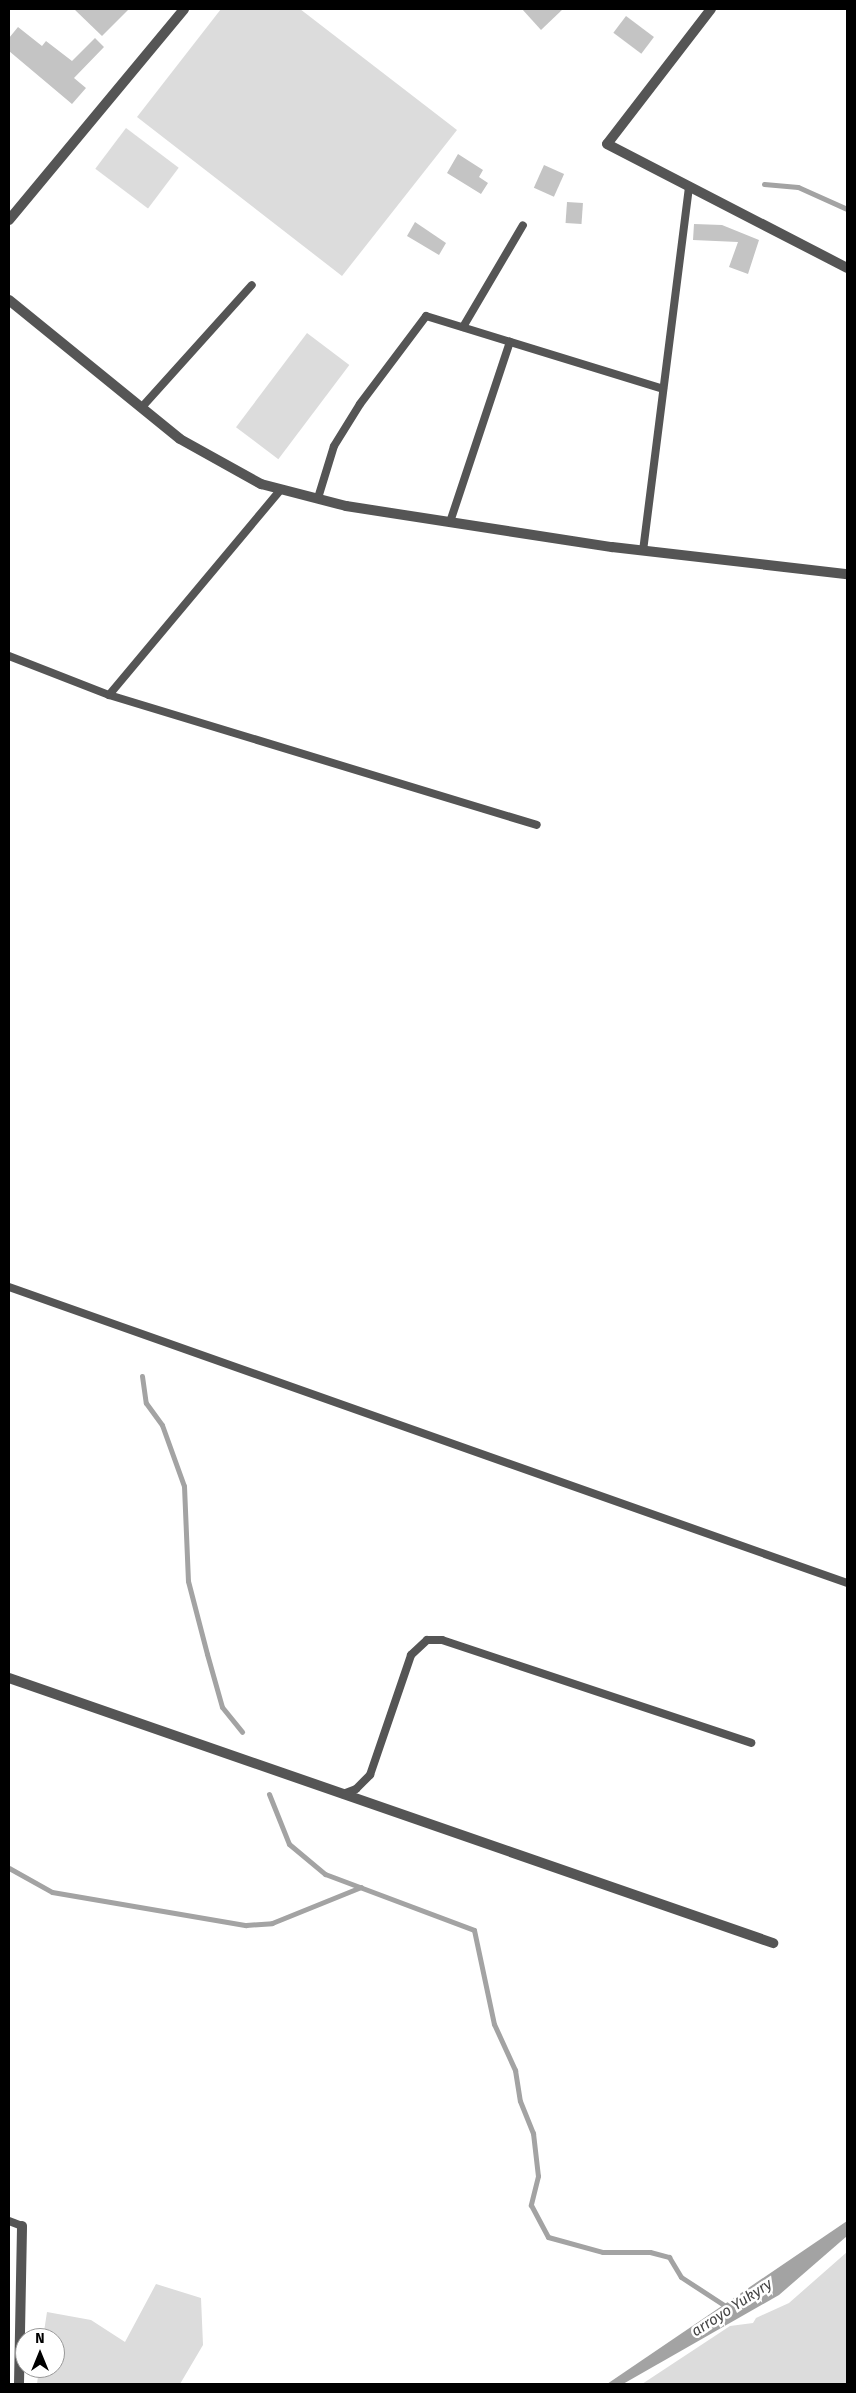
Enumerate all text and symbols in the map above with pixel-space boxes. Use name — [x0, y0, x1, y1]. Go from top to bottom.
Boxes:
water label: arroyo Yukyry — [688, 2275, 776, 2341]
north arrow — [15, 2328, 65, 2378]
text: N — [35, 2330, 45, 2347]

